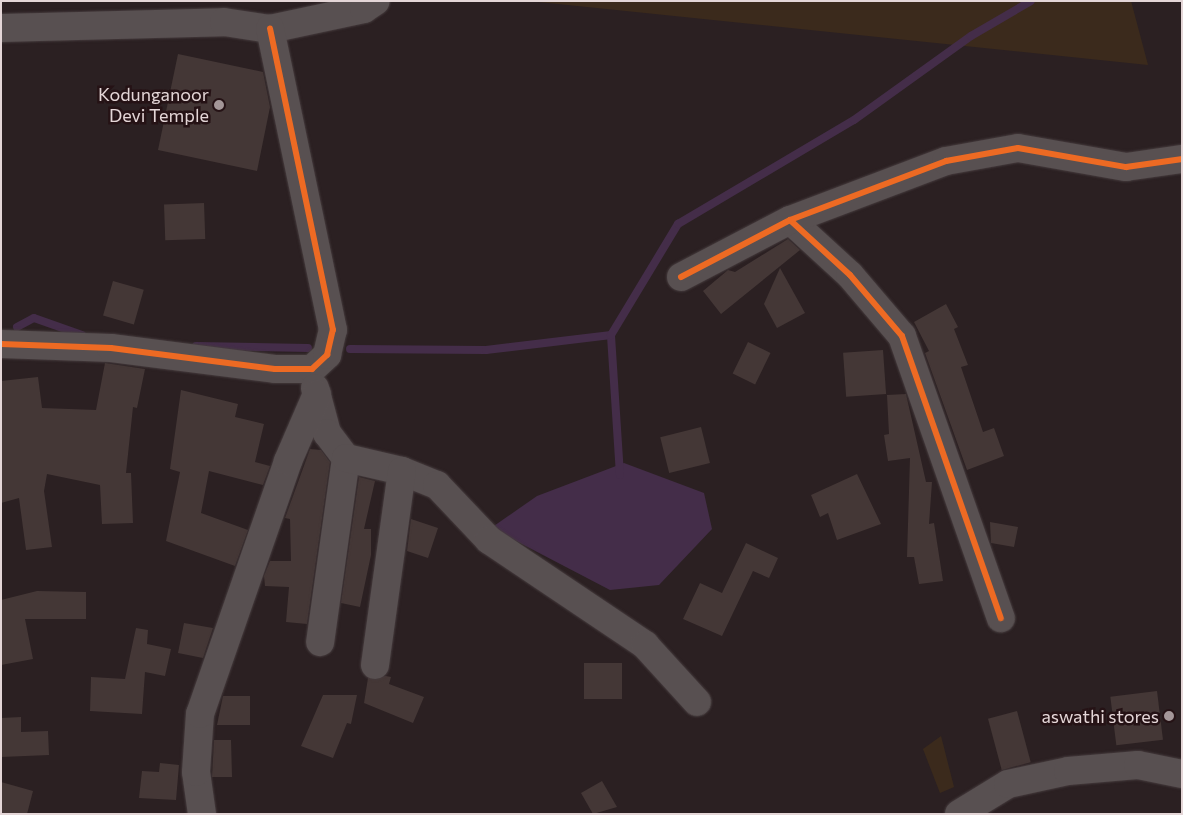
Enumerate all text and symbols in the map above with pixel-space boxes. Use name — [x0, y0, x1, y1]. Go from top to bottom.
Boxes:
place label: Kodunganoor Devi Temple — [98, 84, 209, 126]
marker: Kodunganoor Devi Temple — [213, 99, 225, 111]
place label: aswathi stores — [1041, 705, 1159, 727]
marker: aswathi stores — [1163, 710, 1175, 722]

